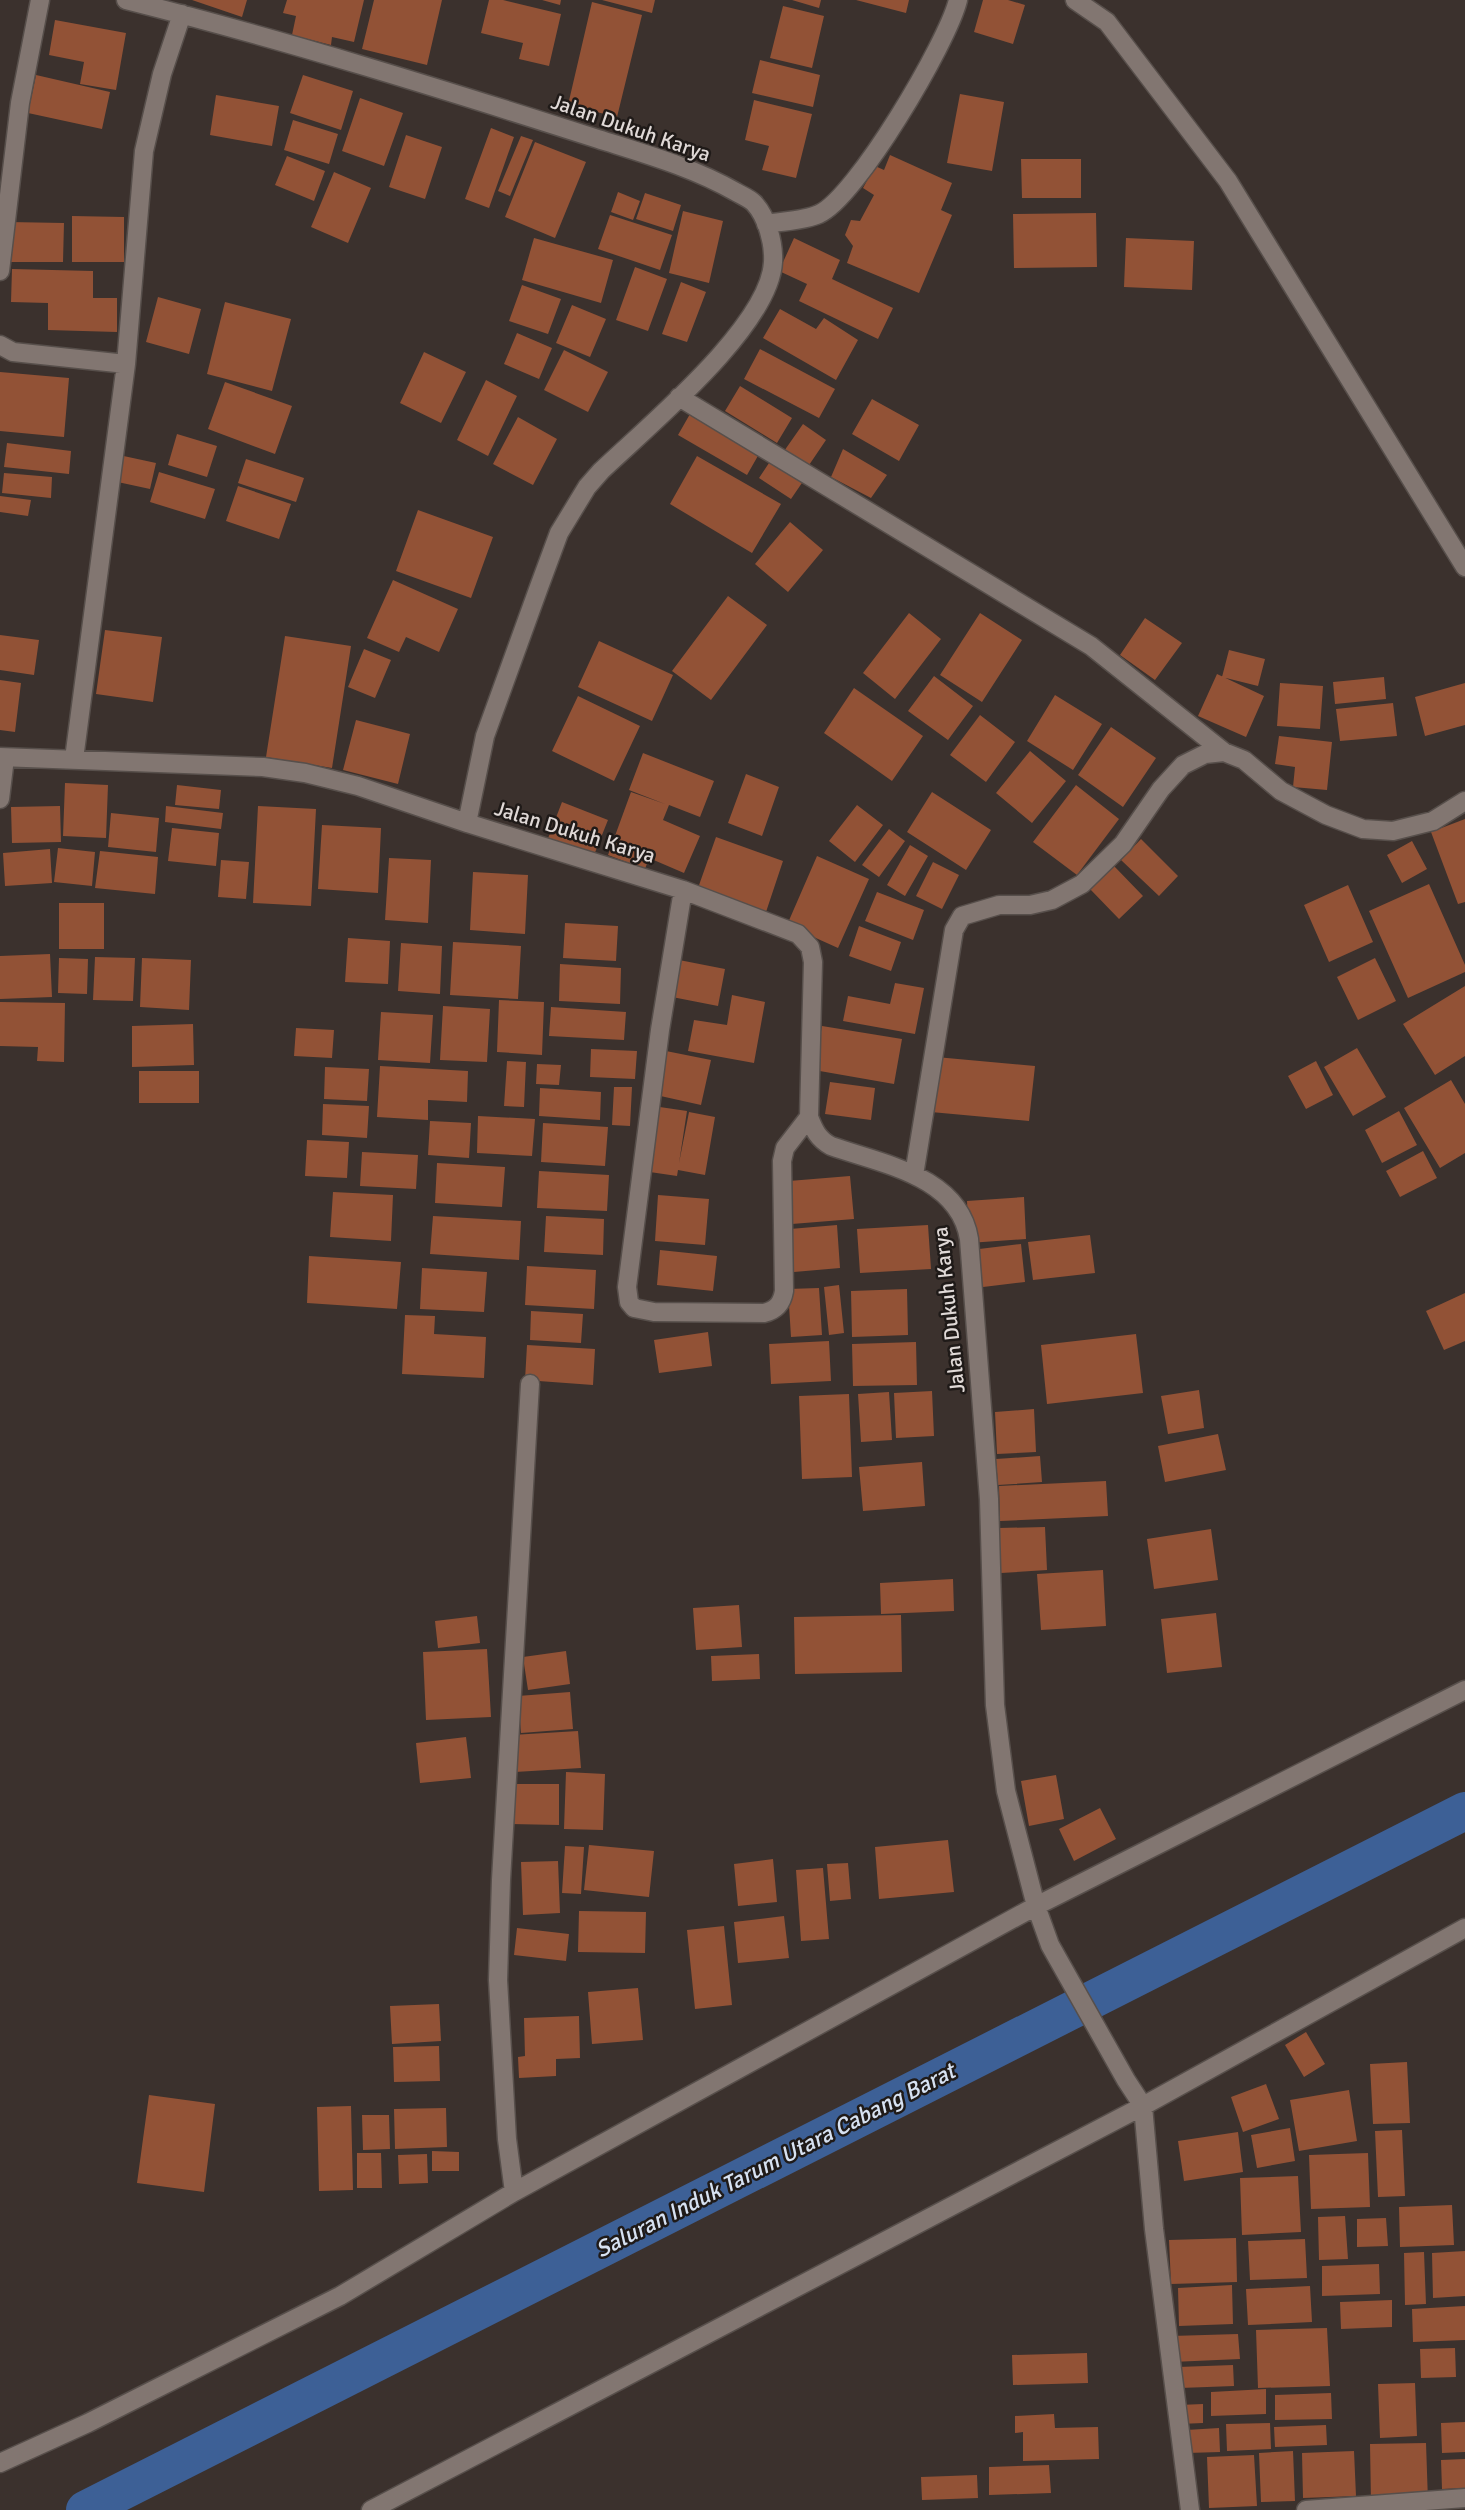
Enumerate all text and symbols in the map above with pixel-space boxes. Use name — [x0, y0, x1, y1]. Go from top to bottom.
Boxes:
street label: Jalan Dukuh Karya — [548, 89, 714, 167]
street label: Jalan Dukuh Karya — [491, 795, 659, 869]
street label: Jalan Dukuh Karya — [927, 1226, 971, 1394]
water label: Saluran Induk Tarum Utara Cabang Barat — [591, 2055, 963, 2264]

